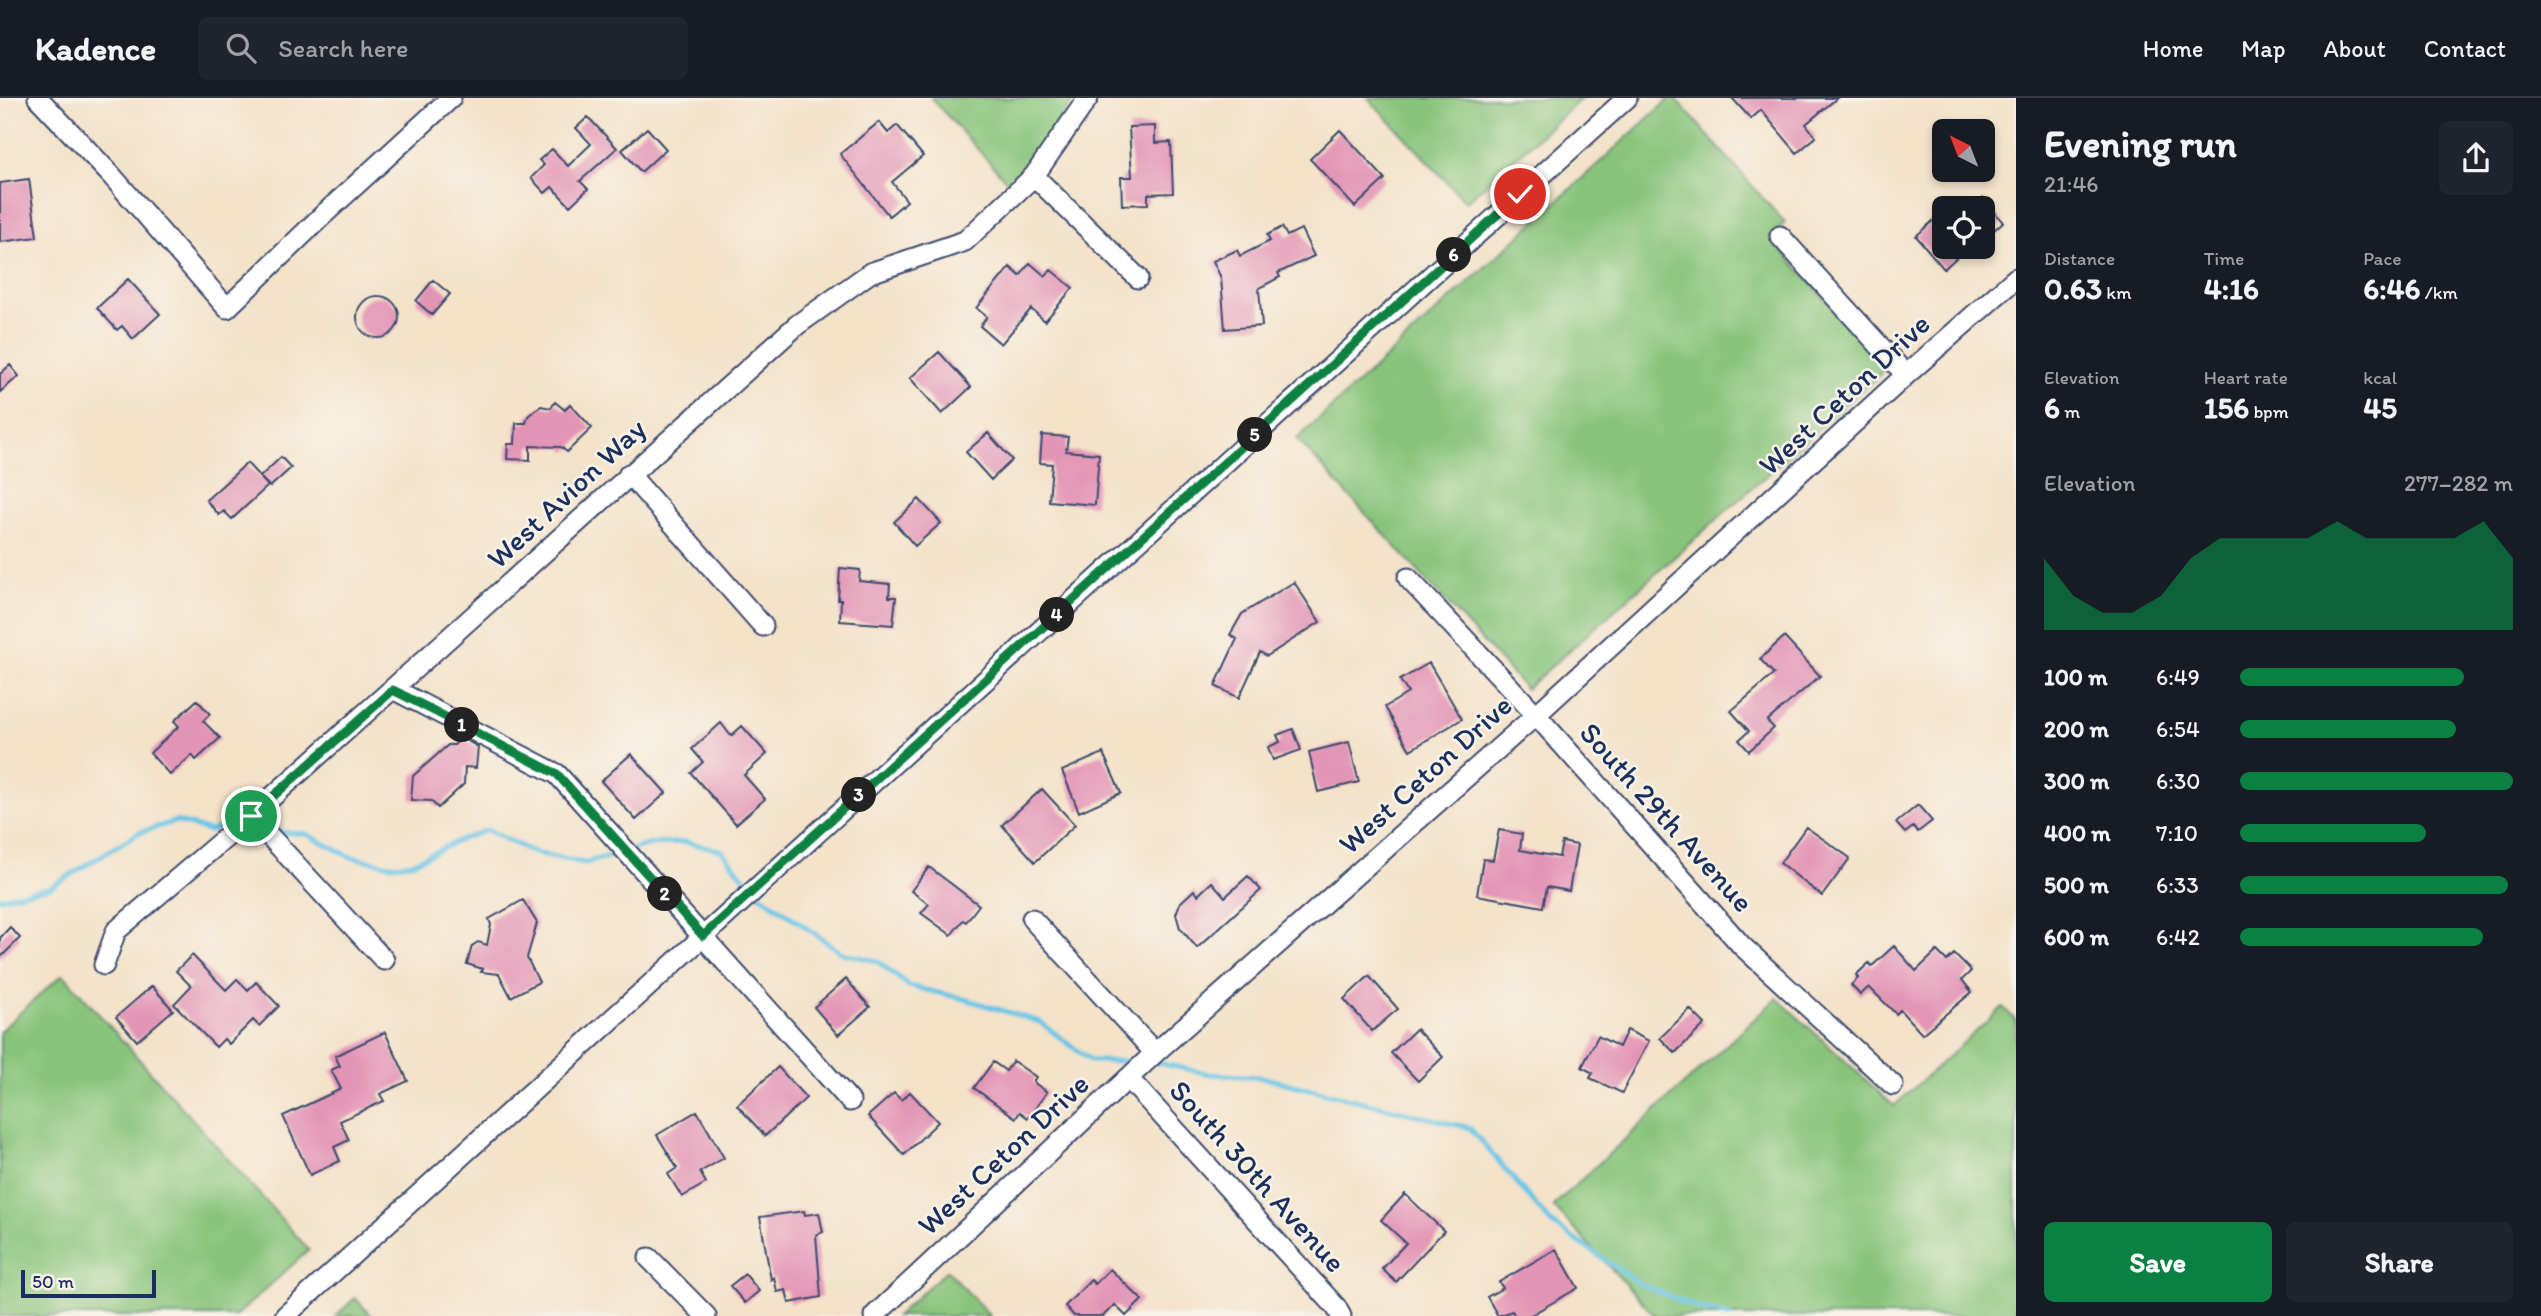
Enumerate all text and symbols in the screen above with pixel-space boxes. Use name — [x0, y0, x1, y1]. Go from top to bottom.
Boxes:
search box — [198, 17, 688, 80]
text: Kadence — [35, 29, 156, 68]
icon: search — [222, 29, 260, 67]
text: Search here — [278, 32, 409, 64]
text: Home — [2143, 34, 2203, 63]
text: Map — [2241, 34, 2285, 63]
text: About — [2323, 34, 2386, 63]
text: Contact — [2424, 34, 2506, 63]
north arrow — [1932, 119, 1995, 182]
map controls — [1932, 119, 1995, 259]
text: Evening run — [2044, 121, 2237, 167]
button: share — [2439, 121, 2513, 195]
pin — [1490, 164, 1550, 224]
text: 21:46 — [2044, 170, 2098, 198]
icon: check — [1501, 175, 1539, 213]
button: locate — [1932, 196, 1995, 259]
pin: 6 — [1436, 238, 1472, 272]
text: 6 — [1448, 243, 1459, 266]
text: Distance — [2044, 247, 2115, 270]
text: Time — [2204, 247, 2244, 270]
text: Pace — [2363, 247, 2401, 270]
text: 0.63 — [2044, 270, 2102, 307]
text: 4:16 — [2204, 270, 2259, 307]
text: 6:46 — [2363, 270, 2420, 307]
text: km — [2102, 281, 2132, 304]
text: /km — [2420, 281, 2458, 304]
street label: West Ceton Drive — [1751, 305, 1937, 483]
text: Elevation — [2044, 366, 2120, 389]
text: Heart rate — [2204, 366, 2288, 389]
text: kcal — [2363, 366, 2397, 389]
text: 6 — [2044, 389, 2060, 426]
text: 156 — [2204, 389, 2249, 426]
text: 45 — [2363, 389, 2397, 426]
text: m — [2060, 400, 2080, 423]
text: bpm — [2249, 400, 2289, 423]
street label: West Avion Way — [479, 410, 653, 576]
pin: 5 — [1238, 418, 1272, 452]
text: 5 — [1250, 423, 1259, 446]
text: Elevation — [2044, 469, 2135, 497]
text: 277–282 m — [2404, 469, 2513, 497]
pin: 4 — [1040, 598, 1074, 632]
text: 4 — [1051, 603, 1062, 626]
text: 100 m — [2044, 663, 2108, 691]
text: 6:49 — [2156, 663, 2200, 691]
street label: West Ceton Drive — [1331, 686, 1519, 862]
pin: 1 — [444, 708, 480, 742]
text: 1 — [457, 713, 466, 736]
street label: South 29th Avenue — [1572, 714, 1762, 920]
text: 200 m — [2044, 715, 2109, 743]
text: 6:54 — [2156, 715, 2200, 743]
text: 300 m — [2044, 767, 2109, 795]
text: 6:30 — [2156, 767, 2201, 795]
pin: 3 — [842, 778, 876, 812]
text: 3 — [853, 783, 864, 806]
pin — [221, 786, 281, 846]
icon: arrive — [232, 797, 270, 835]
text: 400 m — [2044, 819, 2111, 847]
text: 7:10 — [2156, 819, 2198, 847]
text: 500 m — [2044, 871, 2109, 899]
text: 6:33 — [2156, 871, 2199, 899]
pin: 2 — [648, 876, 682, 912]
text: 2 — [660, 882, 670, 905]
text: 600 m — [2044, 923, 2109, 951]
text: 6:42 — [2156, 923, 2200, 951]
street label: West Ceton Drive — [910, 1065, 1096, 1243]
street label: South 30th Avenue — [1162, 1072, 1354, 1280]
button: Save — [2044, 1222, 2272, 1302]
button: Share — [2286, 1222, 2513, 1302]
scale bar — [21, 1267, 156, 1299]
text: 50 m — [32, 1270, 74, 1293]

